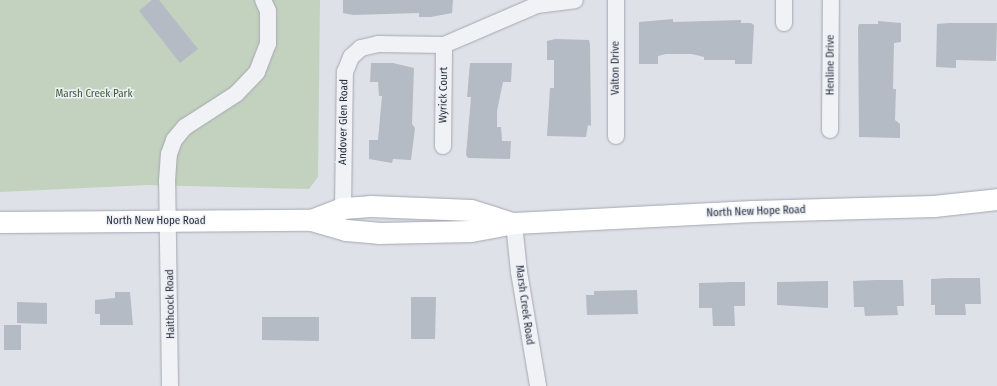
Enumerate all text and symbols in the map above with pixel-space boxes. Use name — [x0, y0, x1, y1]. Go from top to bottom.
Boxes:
street label: Henline Drive — [824, 35, 838, 95]
street label: Valton Drive — [609, 41, 623, 95]
street label: Wyrick Court — [437, 67, 451, 123]
street label: Andover Glen Road — [337, 79, 351, 165]
park label: Marsh Creek Park — [55, 87, 133, 101]
street label: North New Hope Road — [706, 204, 806, 220]
street label: North New Hope Road — [106, 214, 206, 228]
street label: Marsh Creek Road — [512, 264, 536, 346]
street label: Haithcock Road — [164, 269, 178, 339]

